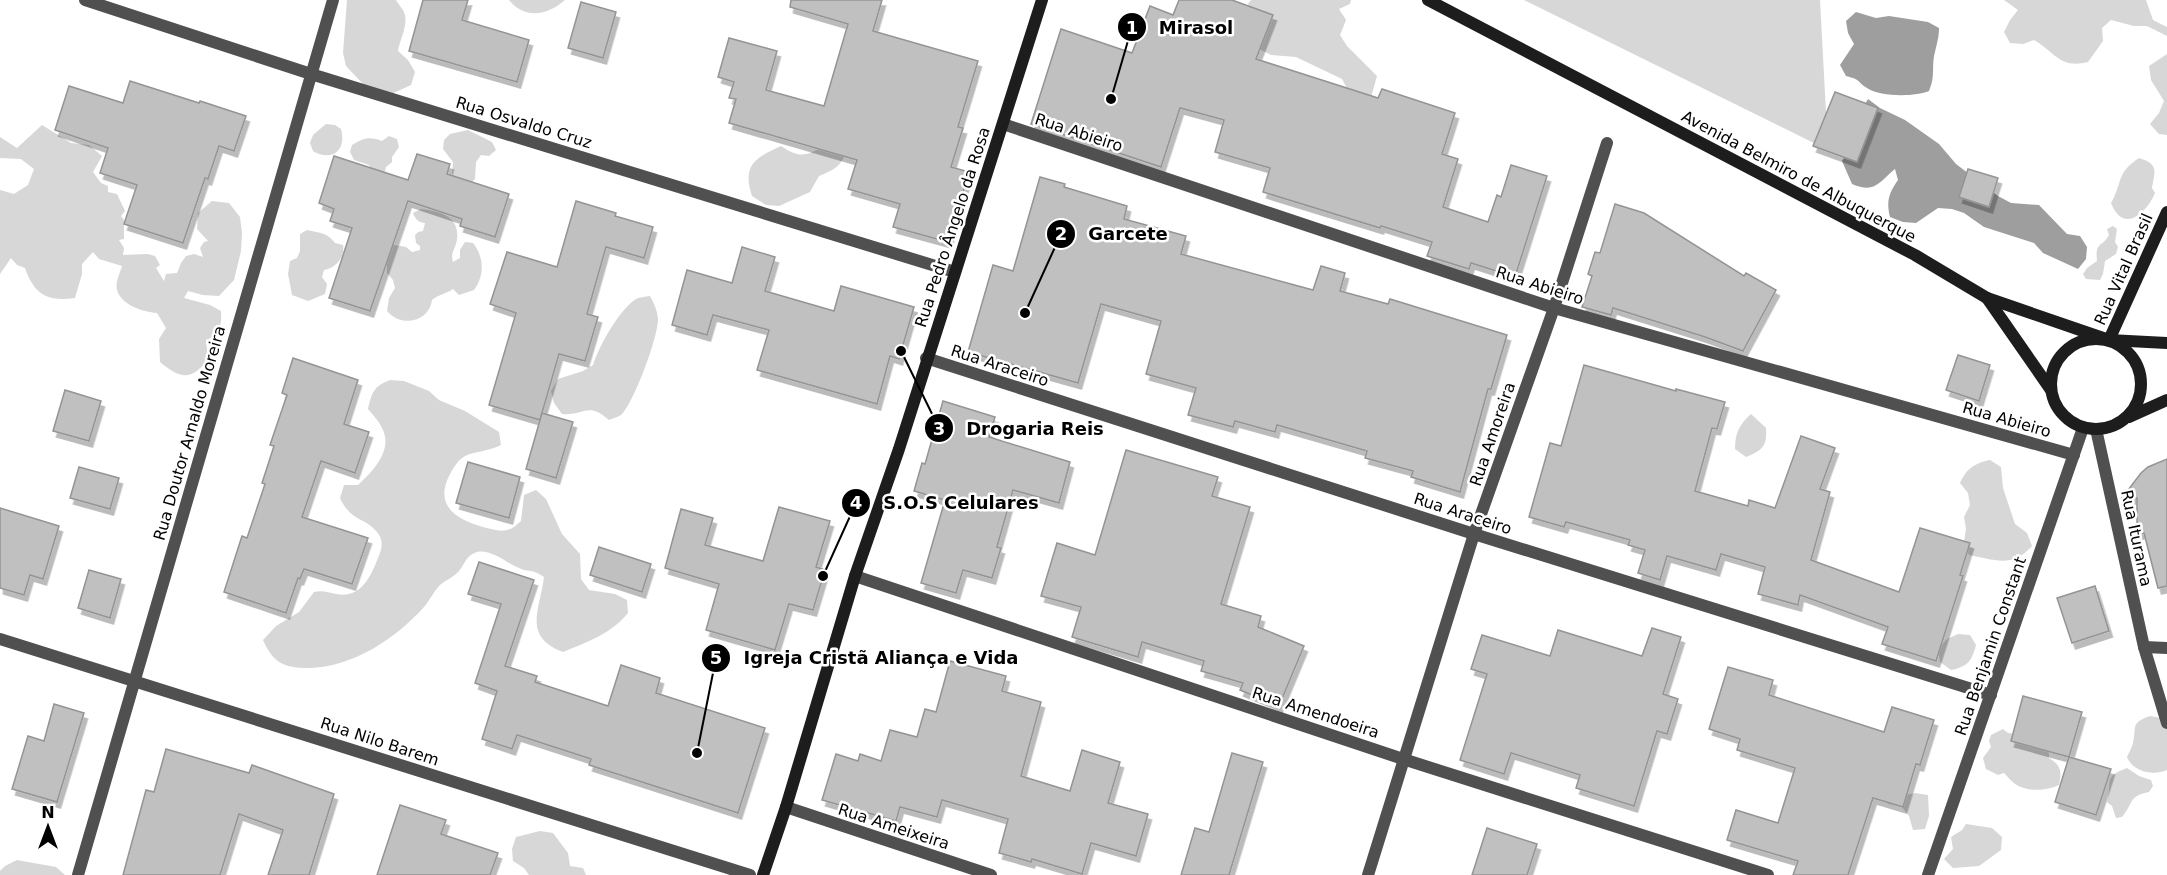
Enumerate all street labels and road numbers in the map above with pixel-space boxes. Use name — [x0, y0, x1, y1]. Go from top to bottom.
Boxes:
street label: Rua Osvaldo Cruz — [453, 93, 594, 152]
street label: Avenida Belmiro de Albuquerque — [1678, 106, 1919, 246]
street label: Rua Abieiro — [1033, 109, 1125, 156]
street label: Rua Pedro Ângelo da Rosa — [911, 125, 994, 330]
street label: Rua Vital Brasil — [2090, 210, 2157, 328]
street label: Rua Abieiro — [1494, 262, 1586, 309]
street label: Rua Doutor Arnaldo Moreira — [150, 324, 229, 543]
street label: Rua Araceiro — [948, 341, 1051, 390]
street label: Rua Amoreira — [1466, 380, 1519, 489]
street label: Rua Abieiro — [1960, 398, 2053, 441]
street label: Rua Iturama — [2117, 488, 2156, 588]
street label: Rua Araceiro — [1411, 489, 1514, 538]
street label: Rua Benjamin Constant — [1951, 554, 2030, 738]
street label: Rua Amendoeira — [1250, 683, 1382, 742]
street label: Rua Nilo Barem — [318, 713, 442, 770]
street label: Rua Ameixeira — [836, 800, 952, 853]

